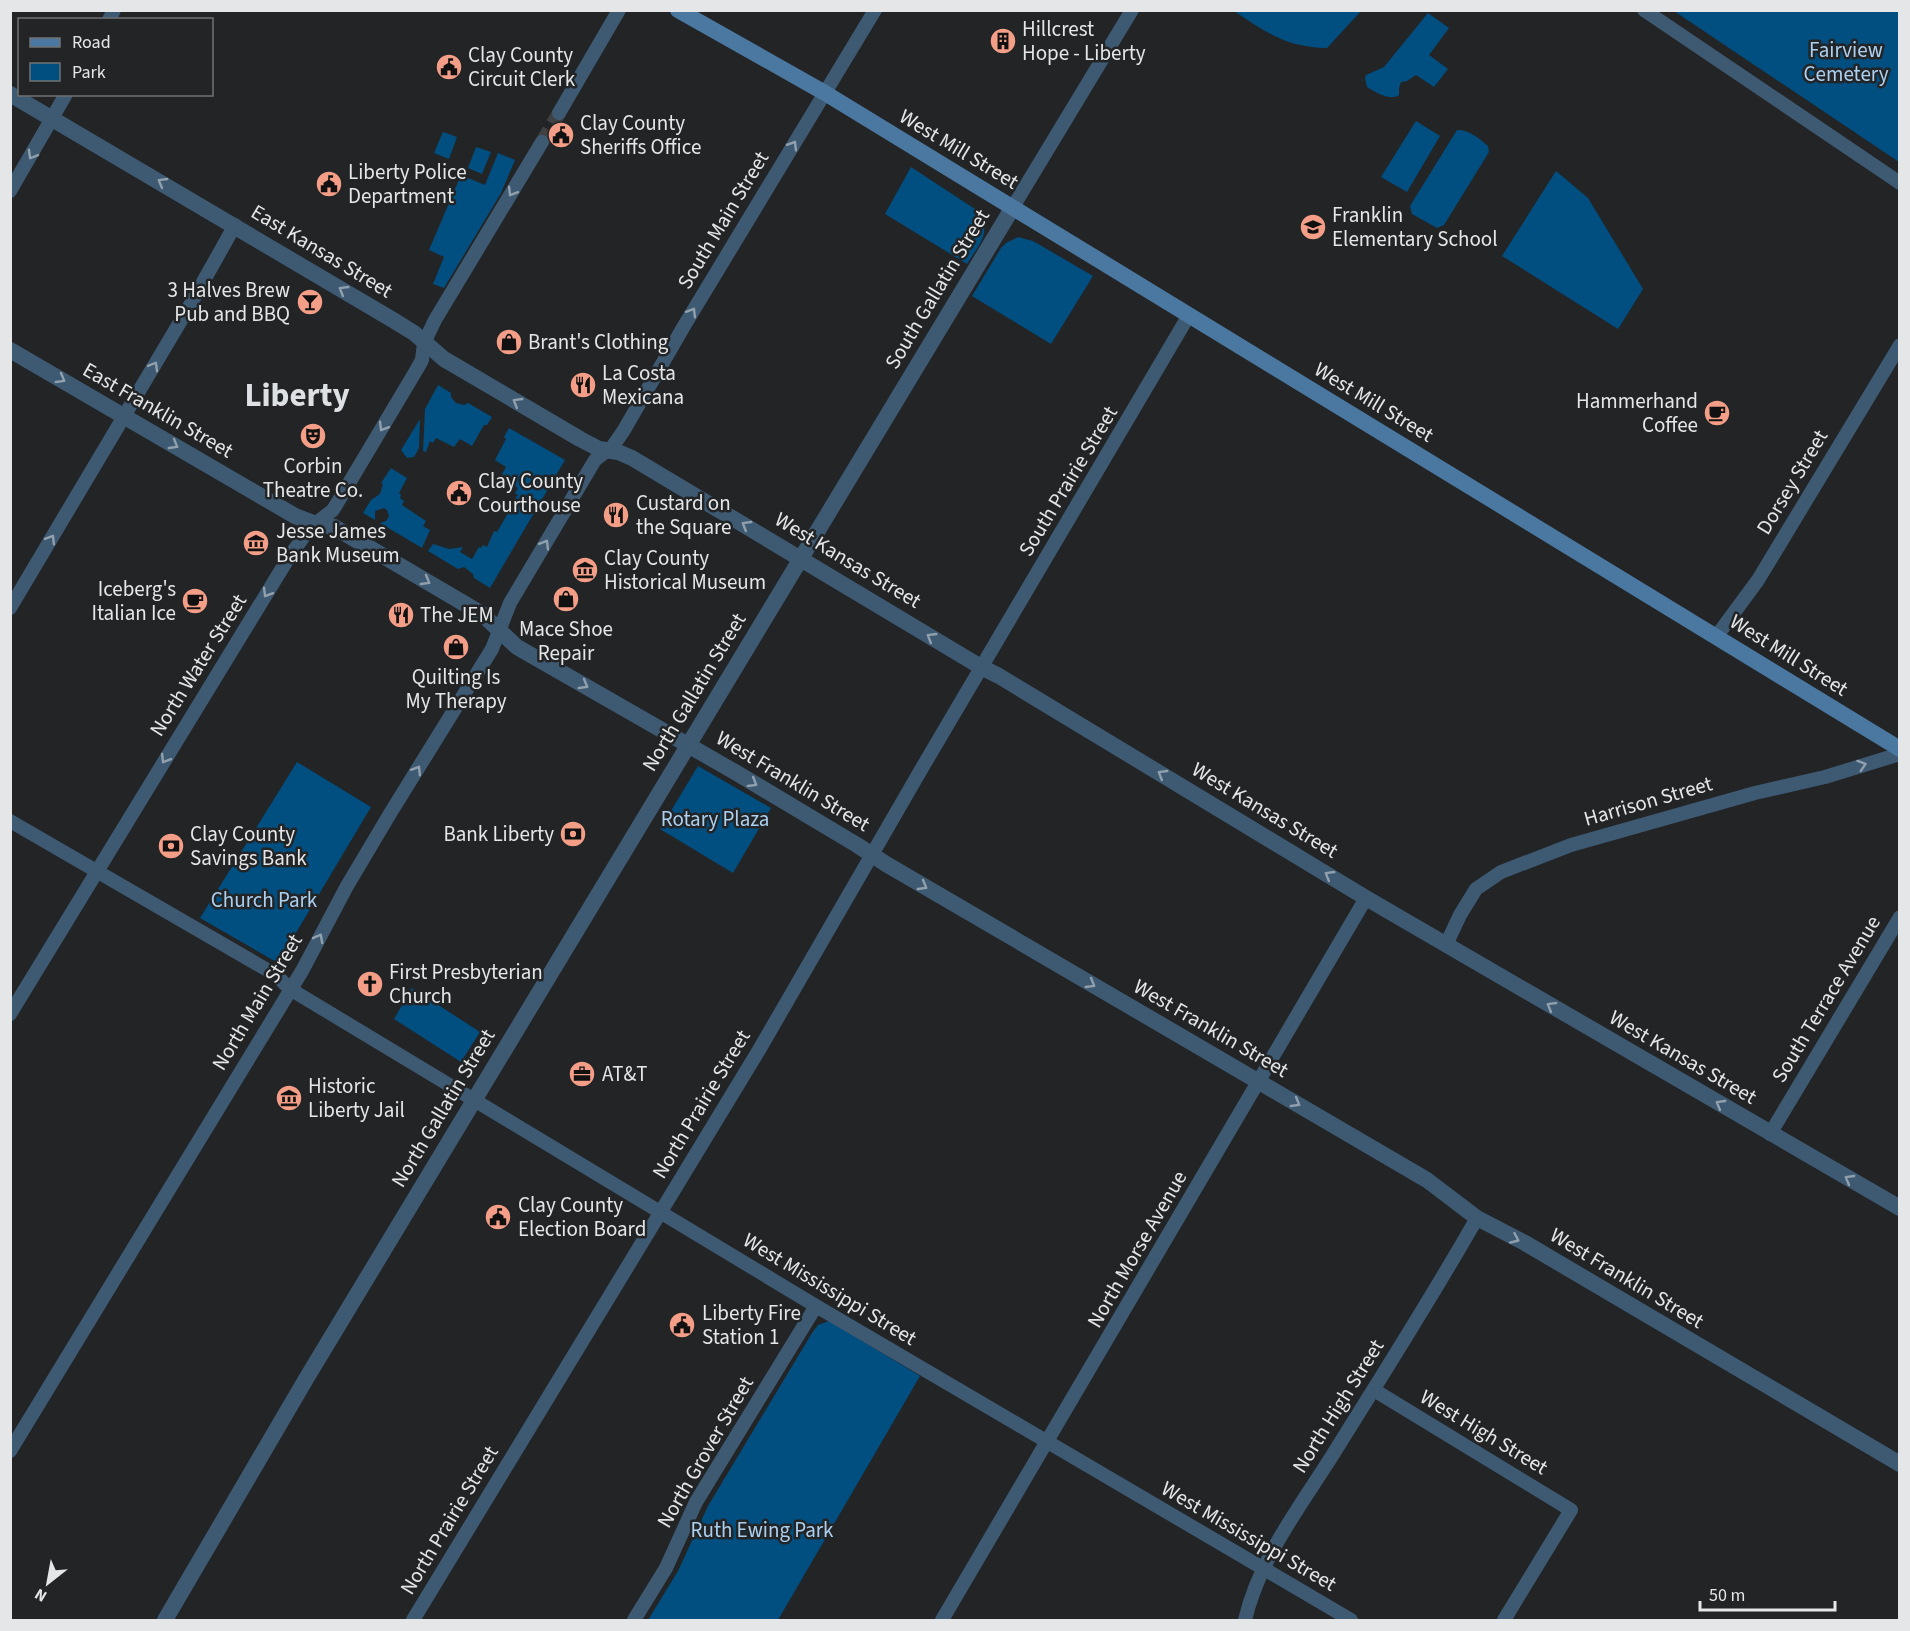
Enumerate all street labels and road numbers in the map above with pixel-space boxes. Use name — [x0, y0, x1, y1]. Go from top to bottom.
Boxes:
street label: West Mill Street — [894, 101, 1024, 197]
street label: South Main Street — [670, 145, 776, 295]
street label: East Kansas Street — [245, 197, 399, 305]
street label: South Gallatin Street — [877, 203, 997, 375]
street label: West Mill Street — [1309, 354, 1439, 450]
street label: East Franklin Street — [77, 355, 239, 465]
street label: South Prairie Street — [1011, 400, 1125, 562]
street label: Dorsey Street — [1749, 424, 1835, 540]
street label: West Kansas Street — [769, 504, 927, 616]
street label: North Water Street — [142, 588, 254, 742]
street label: North Gallatin Street — [635, 607, 753, 777]
street label: West Mill Street — [1724, 607, 1854, 703]
street label: West Franklin Street — [710, 723, 876, 839]
street label: West Kansas Street — [1186, 754, 1344, 866]
street label: Harrison Street — [1580, 768, 1716, 834]
street label: South Terrace Avenue — [1764, 910, 1888, 1088]
street label: North Main Street — [204, 928, 310, 1076]
street label: West Franklin Street — [1128, 971, 1294, 1085]
street label: West Kansas Street — [1604, 1003, 1762, 1111]
street label: North Gallatin Street — [384, 1023, 502, 1193]
street label: North Prairie Street — [645, 1024, 757, 1184]
street label: North Morse Avenue — [1080, 1165, 1194, 1333]
street label: West Franklin Street — [1544, 1220, 1710, 1336]
street label: West Mississippi Street — [737, 1225, 923, 1353]
street label: North High Street — [1285, 1333, 1391, 1479]
street label: North Grover Street — [649, 1371, 761, 1533]
street label: West High Street — [1414, 1382, 1554, 1482]
street label: North Prairie Street — [393, 1440, 505, 1600]
street label: West Mississippi Street — [1156, 1474, 1342, 1598]

